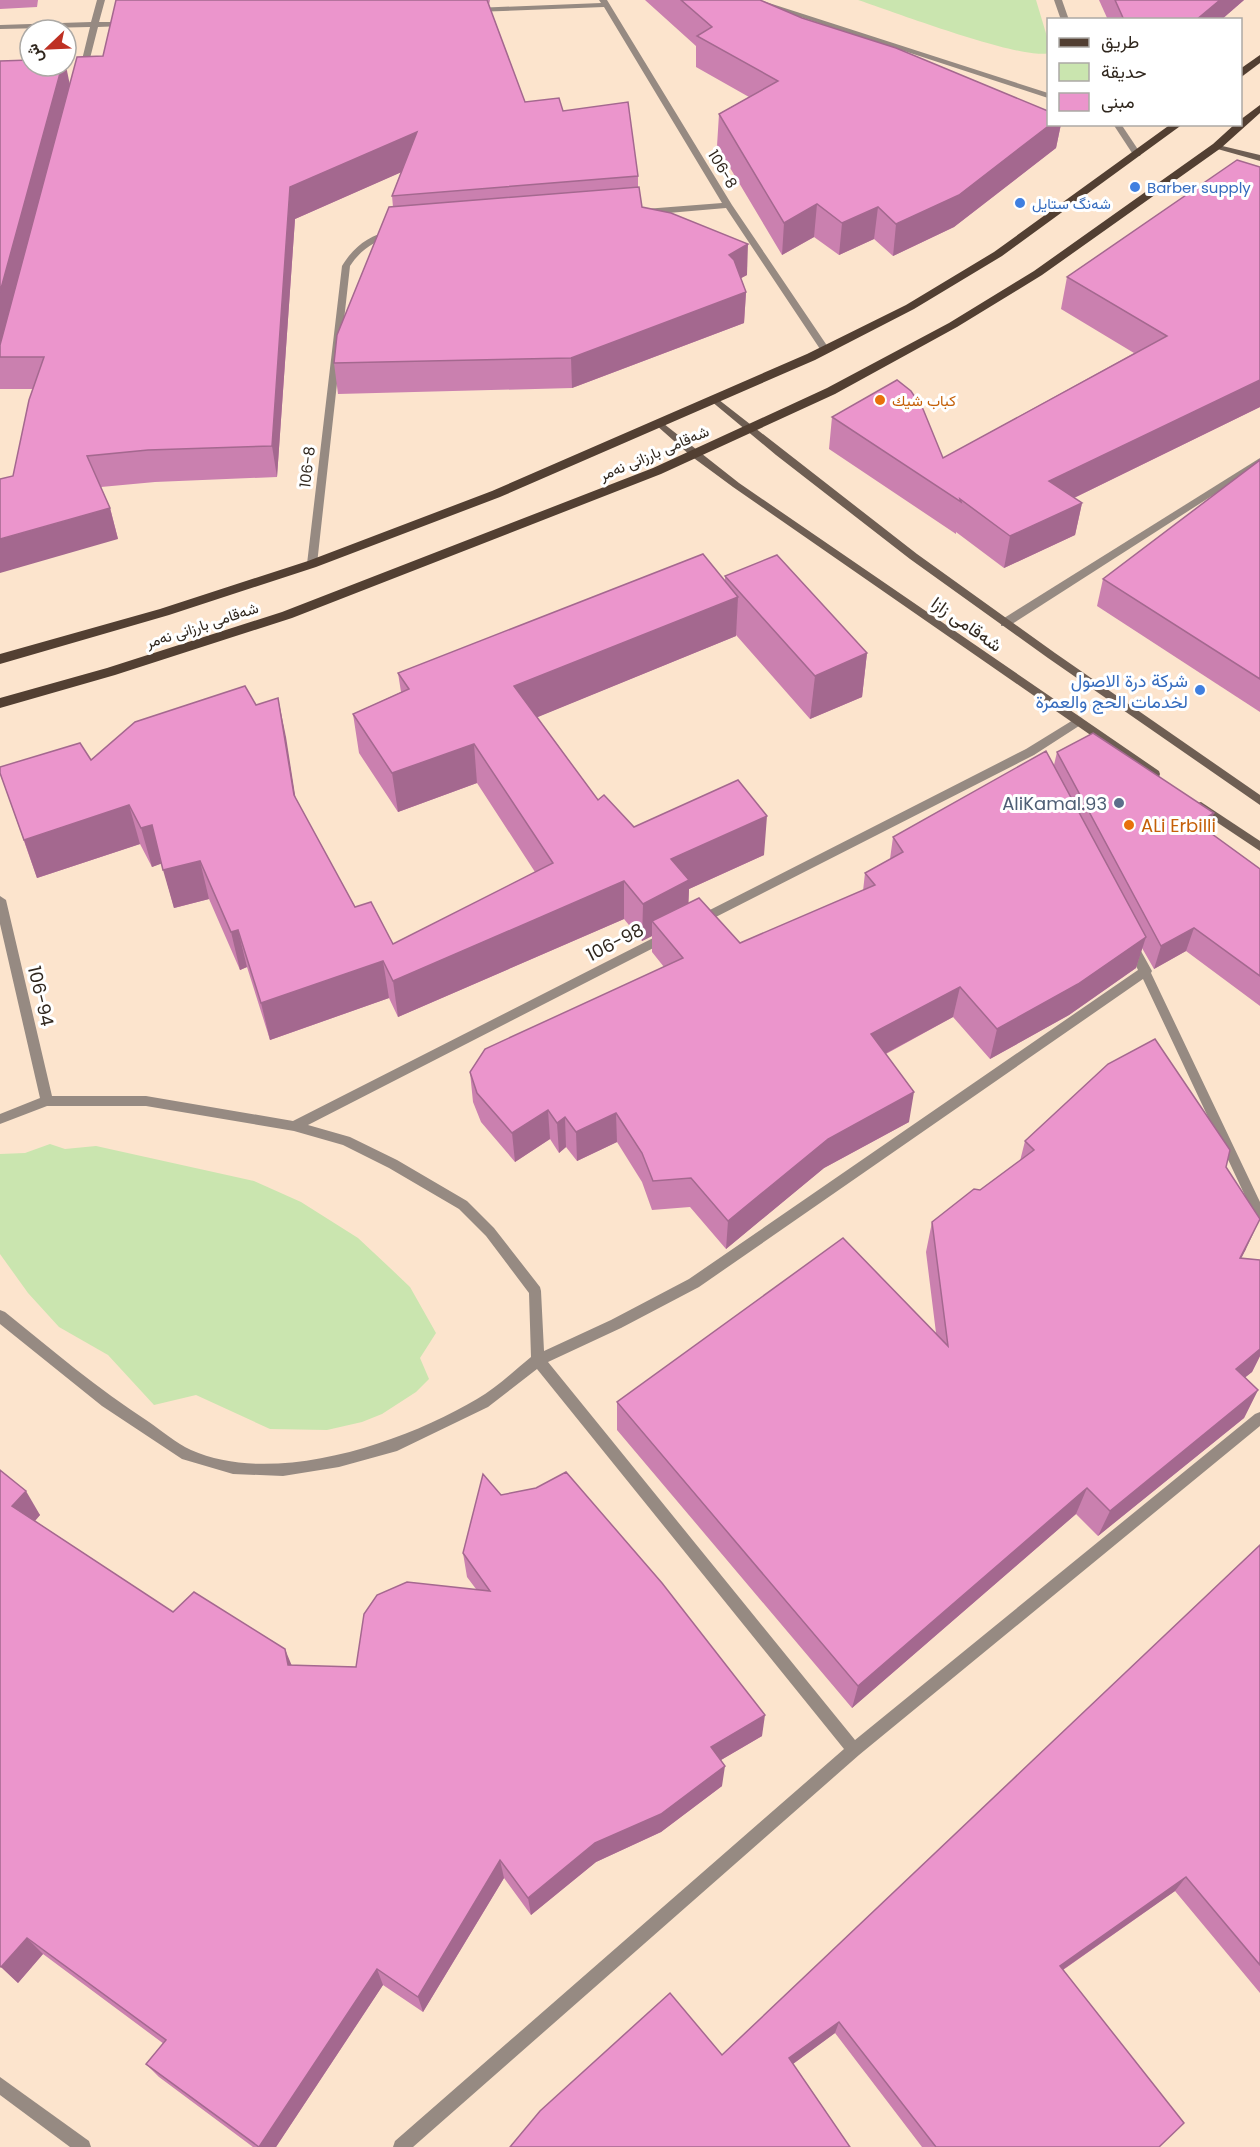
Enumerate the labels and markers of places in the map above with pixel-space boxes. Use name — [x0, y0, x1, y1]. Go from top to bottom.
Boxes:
place label: Barber supply — [1147, 177, 1251, 198]
marker: Barber supply — [1128, 180, 1142, 194]
place label: شەنگ ستایل — [1032, 193, 1111, 214]
marker: شەنگ ستایل — [1013, 196, 1027, 210]
place label: كباب شيك — [892, 390, 956, 411]
marker: كباب شيك — [873, 393, 887, 407]
place label: شركة درة الاصول لخدمات الحج والعمرة — [1035, 668, 1188, 714]
marker: شركة درة الاصول لخدمات الحج والعمرة — [1193, 683, 1207, 697]
place label: AliKamal.93 — [1002, 791, 1107, 816]
marker: AliKamal.93 — [1112, 796, 1126, 810]
place label: ALi Erbilli — [1141, 813, 1216, 838]
marker: ALi Erbilli — [1122, 818, 1136, 832]

